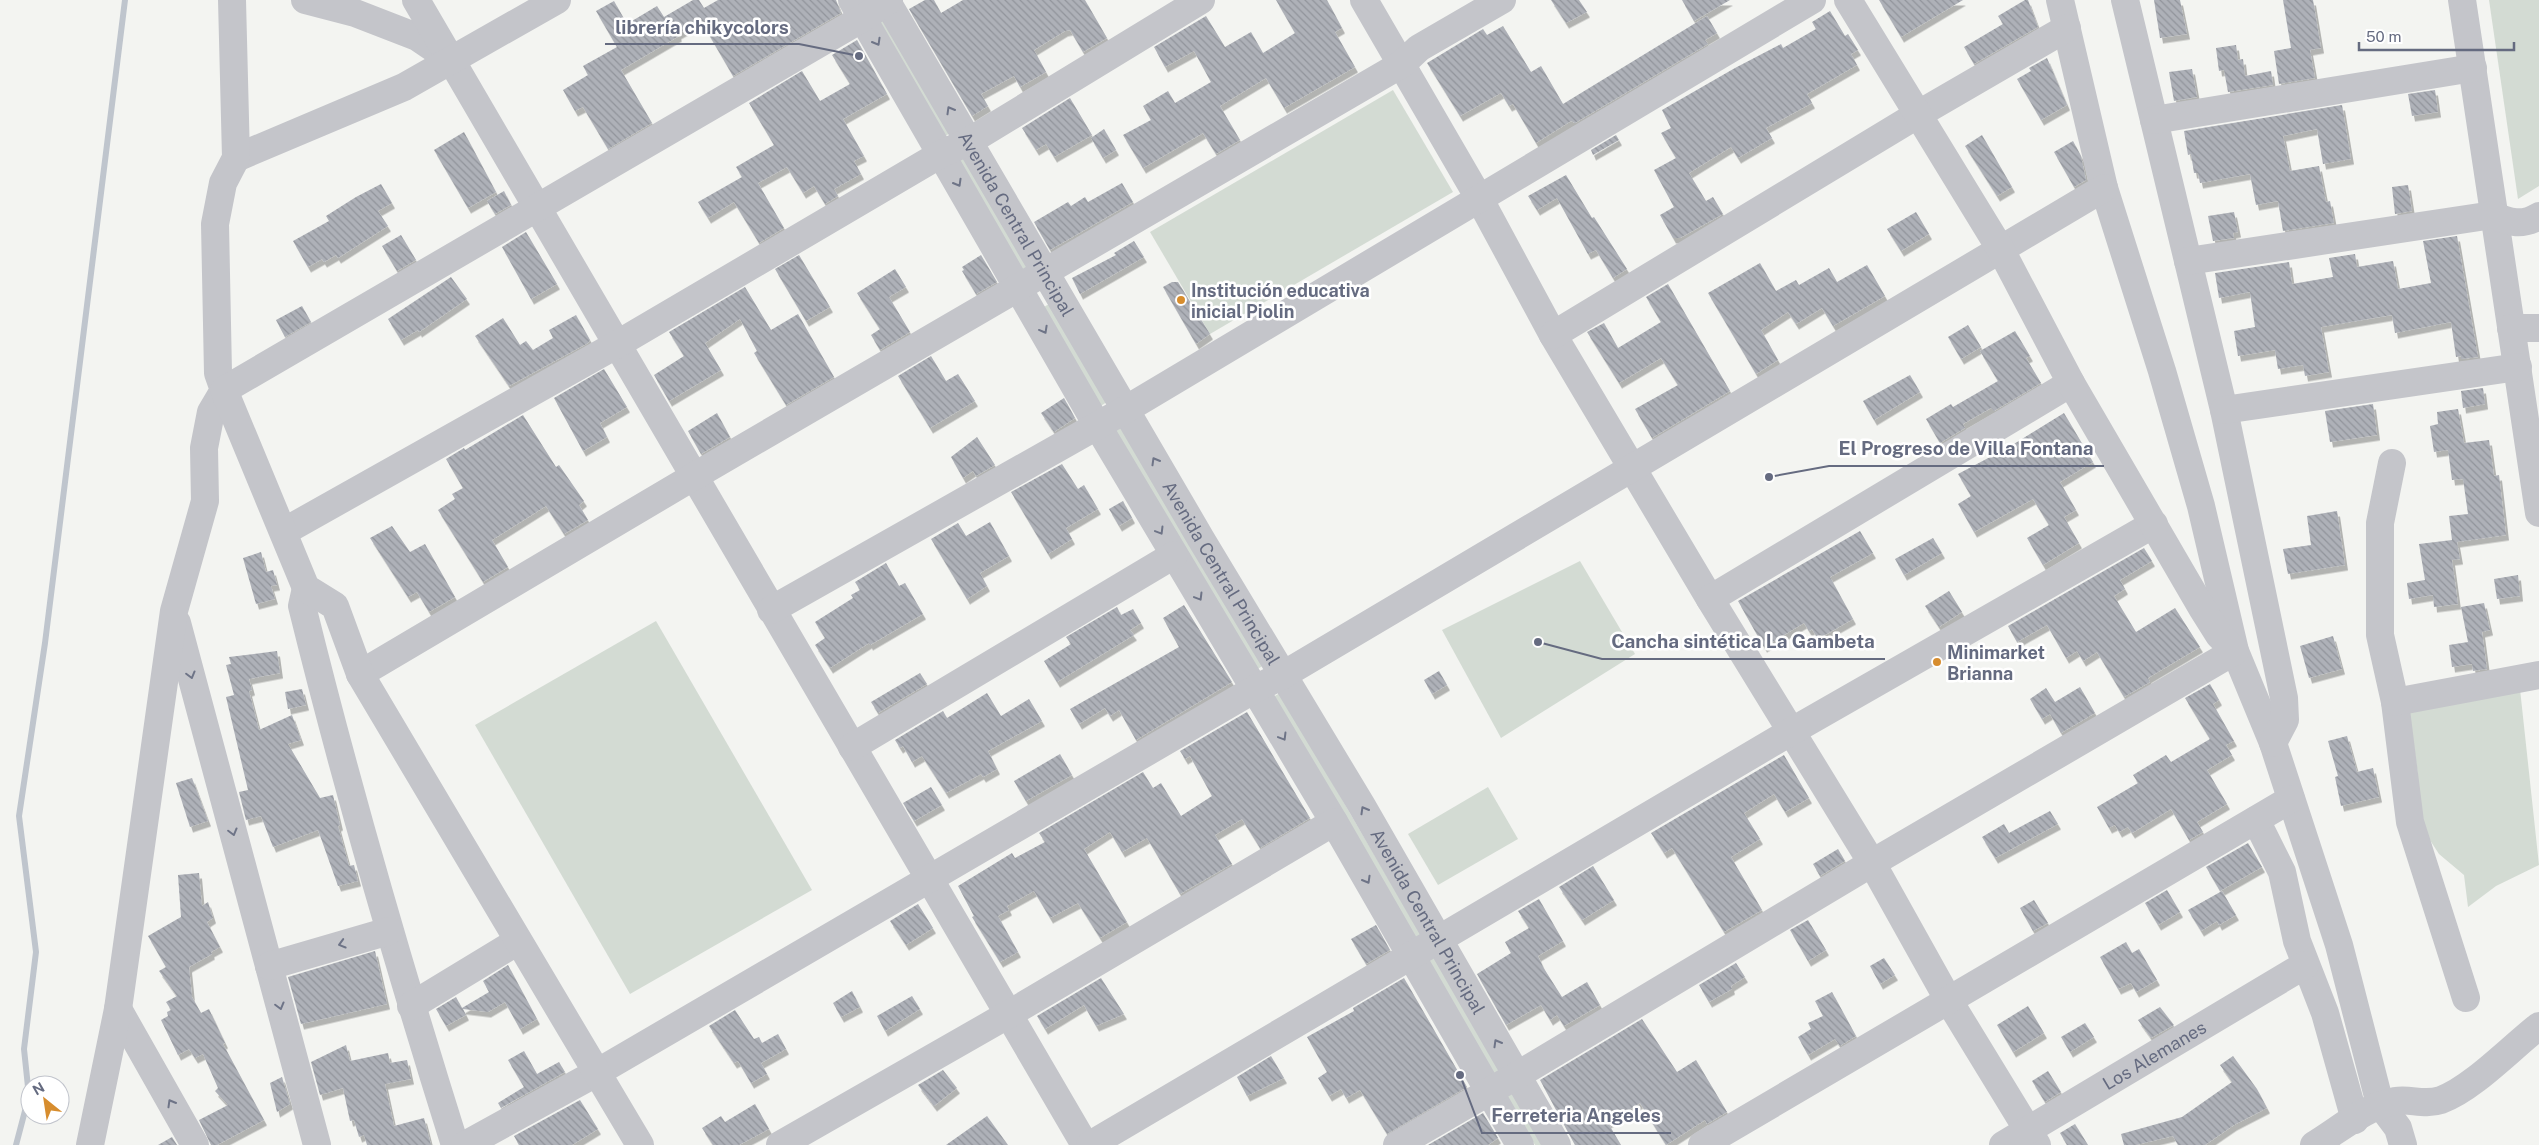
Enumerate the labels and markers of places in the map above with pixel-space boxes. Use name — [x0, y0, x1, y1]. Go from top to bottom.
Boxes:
callout: librería chikycolors — [605, 10, 799, 44]
place label: Institución educativa inicial Piolin — [1191, 280, 1370, 322]
marker: Institución educativa inicial Piolin — [1175, 294, 1187, 306]
callout: El Progreso de Villa Fontana — [1829, 432, 2104, 466]
callout: Cancha sintética La Gambeta — [1602, 625, 1885, 659]
place label: Minimarket Brianna — [1947, 642, 2045, 684]
marker: Minimarket Brianna — [1931, 656, 1943, 668]
callout: Ferreteria Angeles — [1482, 1099, 1671, 1133]

